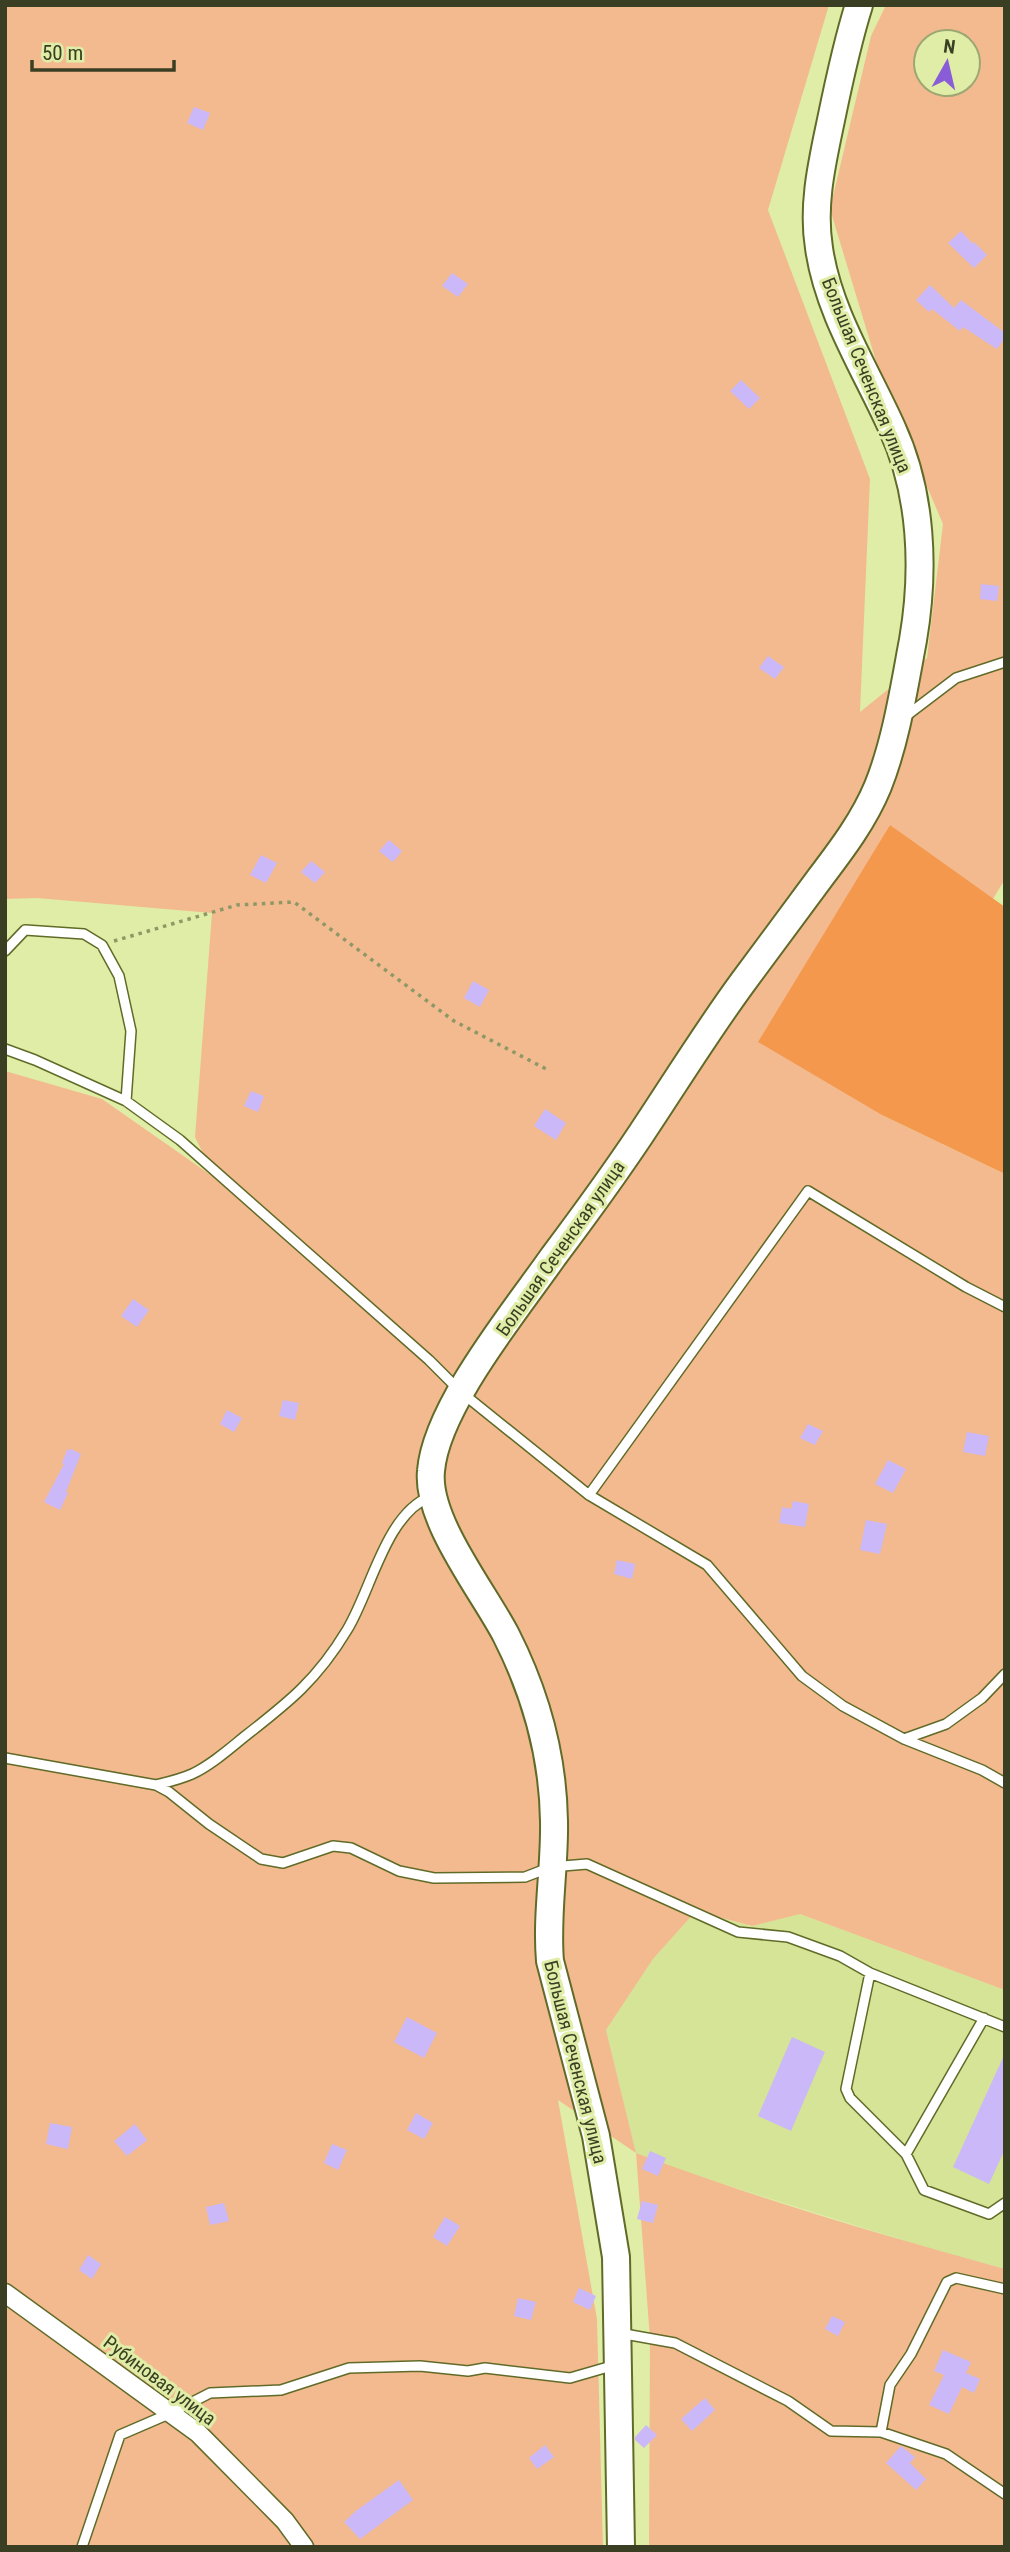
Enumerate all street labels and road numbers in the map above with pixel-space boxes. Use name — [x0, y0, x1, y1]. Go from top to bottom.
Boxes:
street label: Большая Сеченская улица — [817, 274, 916, 476]
street label: Большая Сеченская улица — [491, 1156, 630, 1340]
street label: Большая Сеченская улица — [539, 1958, 612, 2166]
street label: Рубиновая улица — [99, 2331, 220, 2430]

